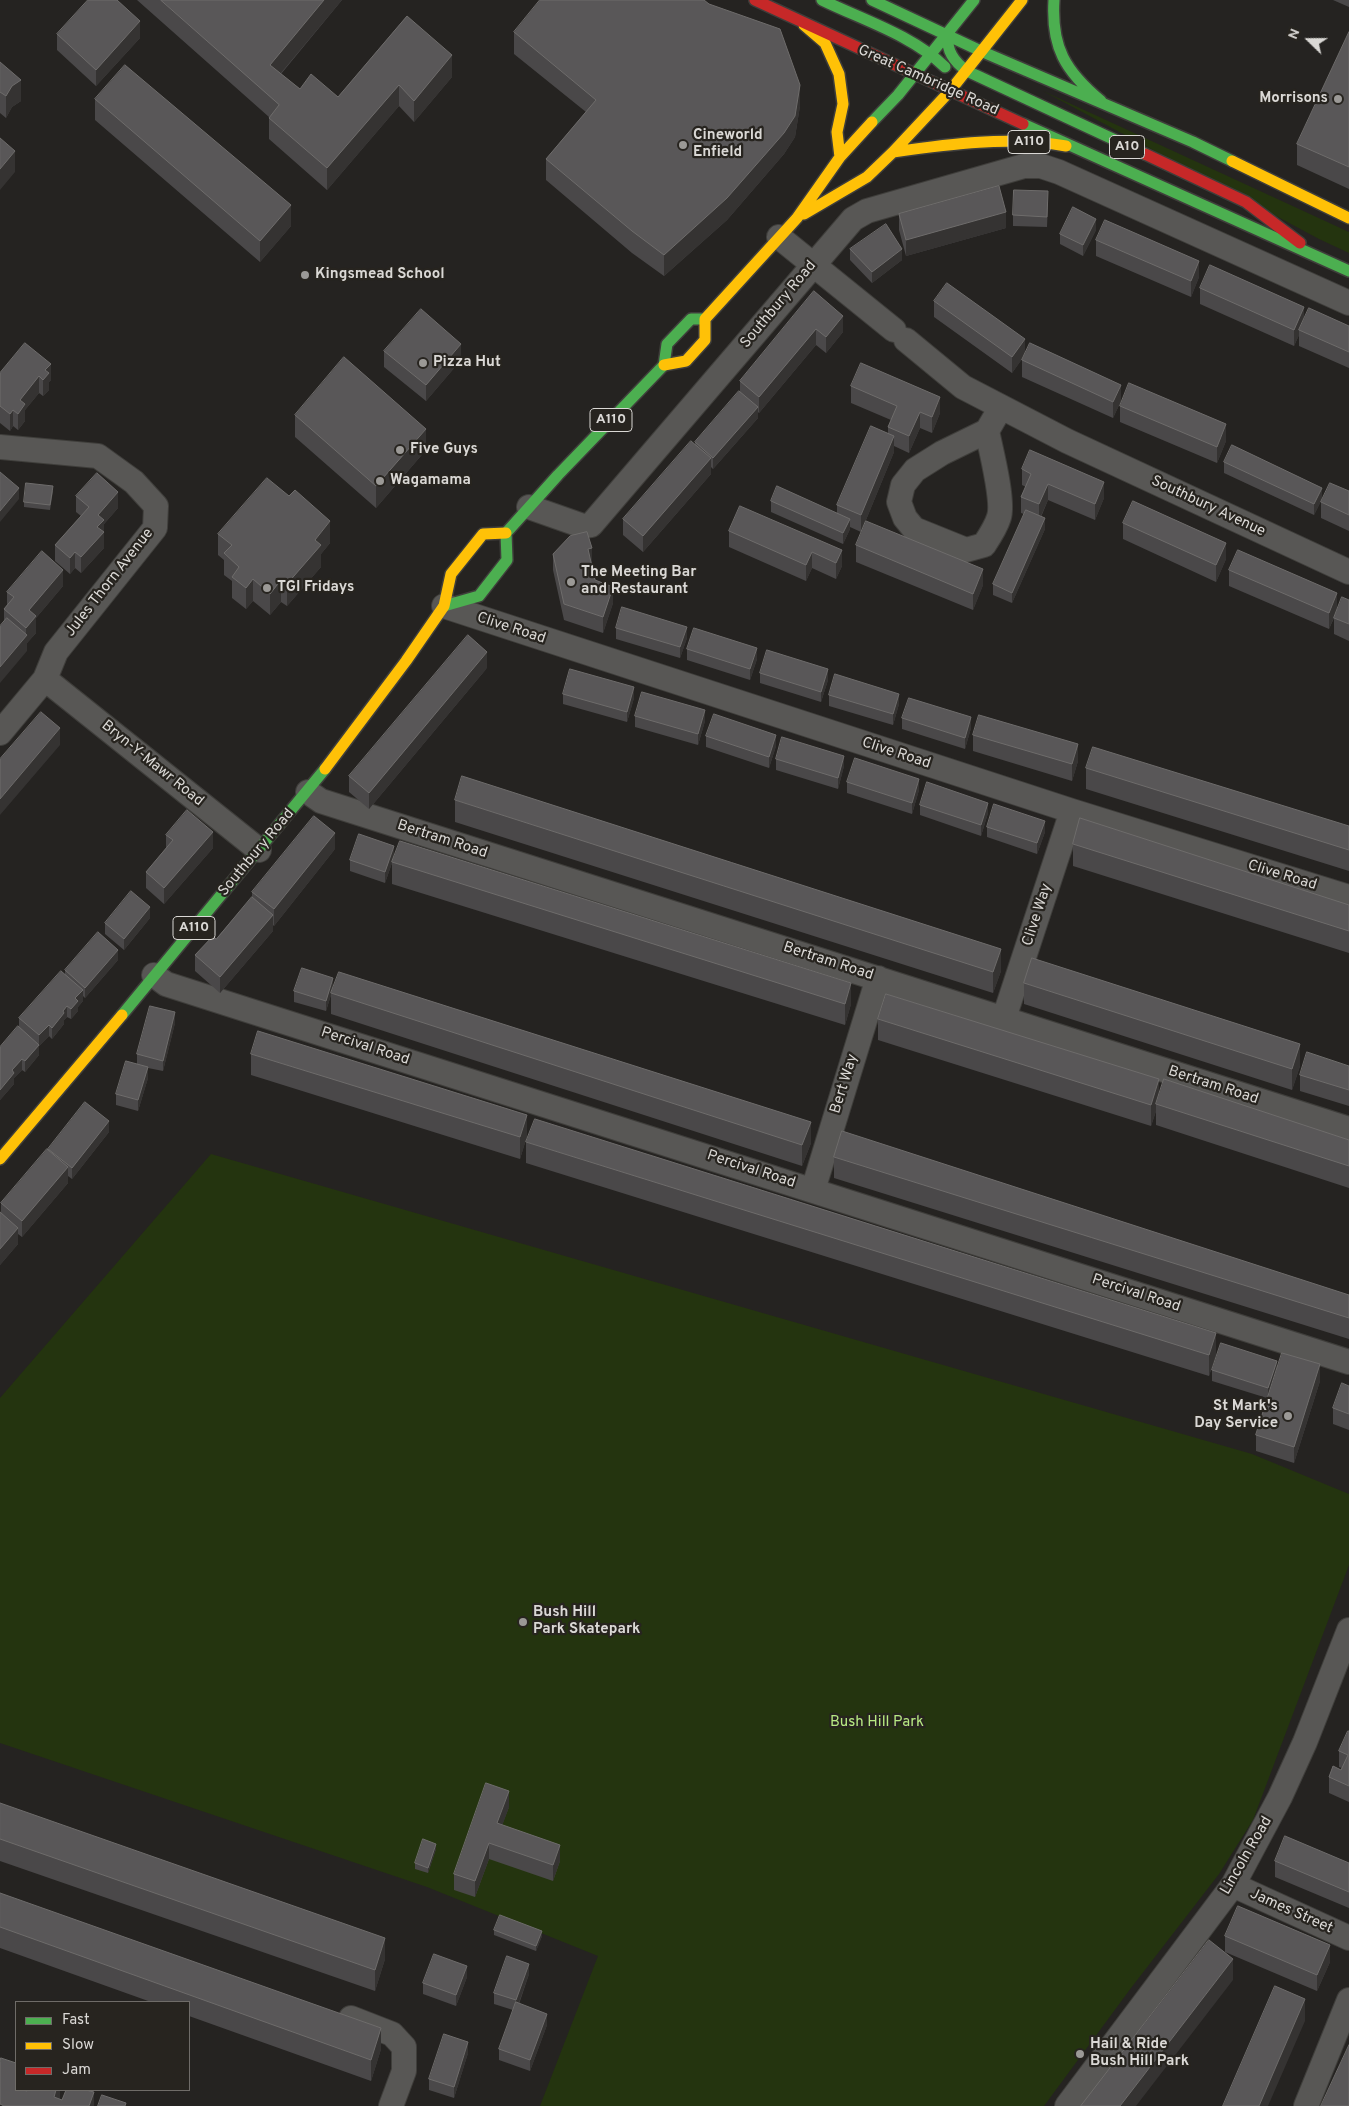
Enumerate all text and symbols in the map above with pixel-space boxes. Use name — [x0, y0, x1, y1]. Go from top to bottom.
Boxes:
north arrow — [1284, 15, 1334, 65]
text: N — [1285, 26, 1304, 42]
street label: Great Cambridge Road — [855, 42, 1001, 120]
place label: Morrisons — [1259, 90, 1328, 108]
marker: Morrisons — [1332, 93, 1344, 105]
place label: Cineworld Enfield — [693, 127, 763, 162]
road number: A110 — [1008, 130, 1050, 154]
road number: A10 — [1110, 136, 1144, 158]
marker: Cineworld Enfield — [677, 139, 689, 151]
street label: Southbury Road — [737, 258, 821, 352]
place label: Kingsmead School — [315, 266, 445, 284]
marker: Kingsmead School — [299, 269, 311, 281]
place label: Pizza Hut — [433, 354, 501, 372]
marker: Pizza Hut — [417, 357, 429, 369]
road number: A110 — [590, 408, 632, 432]
place label: Five Guys — [410, 441, 478, 459]
marker: Five Guys — [394, 444, 406, 456]
place label: Wagamama — [390, 472, 471, 490]
street label: Southbury Avenue — [1148, 473, 1268, 541]
marker: Wagamama — [374, 475, 386, 487]
street label: Jules Thorn Avenue — [62, 525, 158, 641]
place label: The Meeting Bar and Restaurant — [581, 564, 696, 599]
marker: The Meeting Bar and Restaurant — [565, 576, 577, 588]
place label: TGI Fridays — [277, 579, 354, 597]
marker: TGI Fridays — [261, 582, 273, 594]
street label: Clive Road — [474, 609, 548, 649]
street label: Bryn-Y-Mawr Road — [97, 717, 207, 811]
street label: Clive Road — [859, 734, 933, 774]
street label: Southbury Road — [215, 806, 299, 900]
street label: Bertram Road — [395, 817, 489, 863]
street label: Clive Road — [1245, 857, 1319, 895]
street label: Clive Way — [1019, 881, 1057, 949]
road number: A110 — [173, 916, 215, 940]
street label: Bertram Road — [781, 939, 875, 985]
street label: Percival Road — [319, 1024, 411, 1070]
street label: Bert Way — [827, 1052, 863, 1116]
street label: Bertram Road — [1166, 1063, 1260, 1109]
street label: Percival Road — [705, 1147, 797, 1193]
street label: Percival Road — [1090, 1271, 1182, 1317]
place label: St Mark's Day Service — [1194, 1398, 1278, 1433]
marker: St Mark's Day Service — [1282, 1410, 1294, 1422]
place label: Bush Hill Park Skatepark — [533, 1604, 640, 1639]
marker: Bush Hill Park Skatepark — [517, 1616, 529, 1628]
park label: Bush Hill Park — [830, 1714, 924, 1732]
street label: Lincoln Road — [1217, 1814, 1277, 1898]
street label: James Street — [1247, 1886, 1335, 1938]
legend — [15, 2001, 190, 2091]
text: Fast — [62, 2011, 90, 2030]
text: Slow — [62, 2036, 94, 2055]
place label: Hail & Ride Bush Hill Park — [1090, 2036, 1189, 2071]
marker: Hail & Ride Bush Hill Park — [1074, 2048, 1086, 2060]
text: Jam — [62, 2061, 91, 2080]

